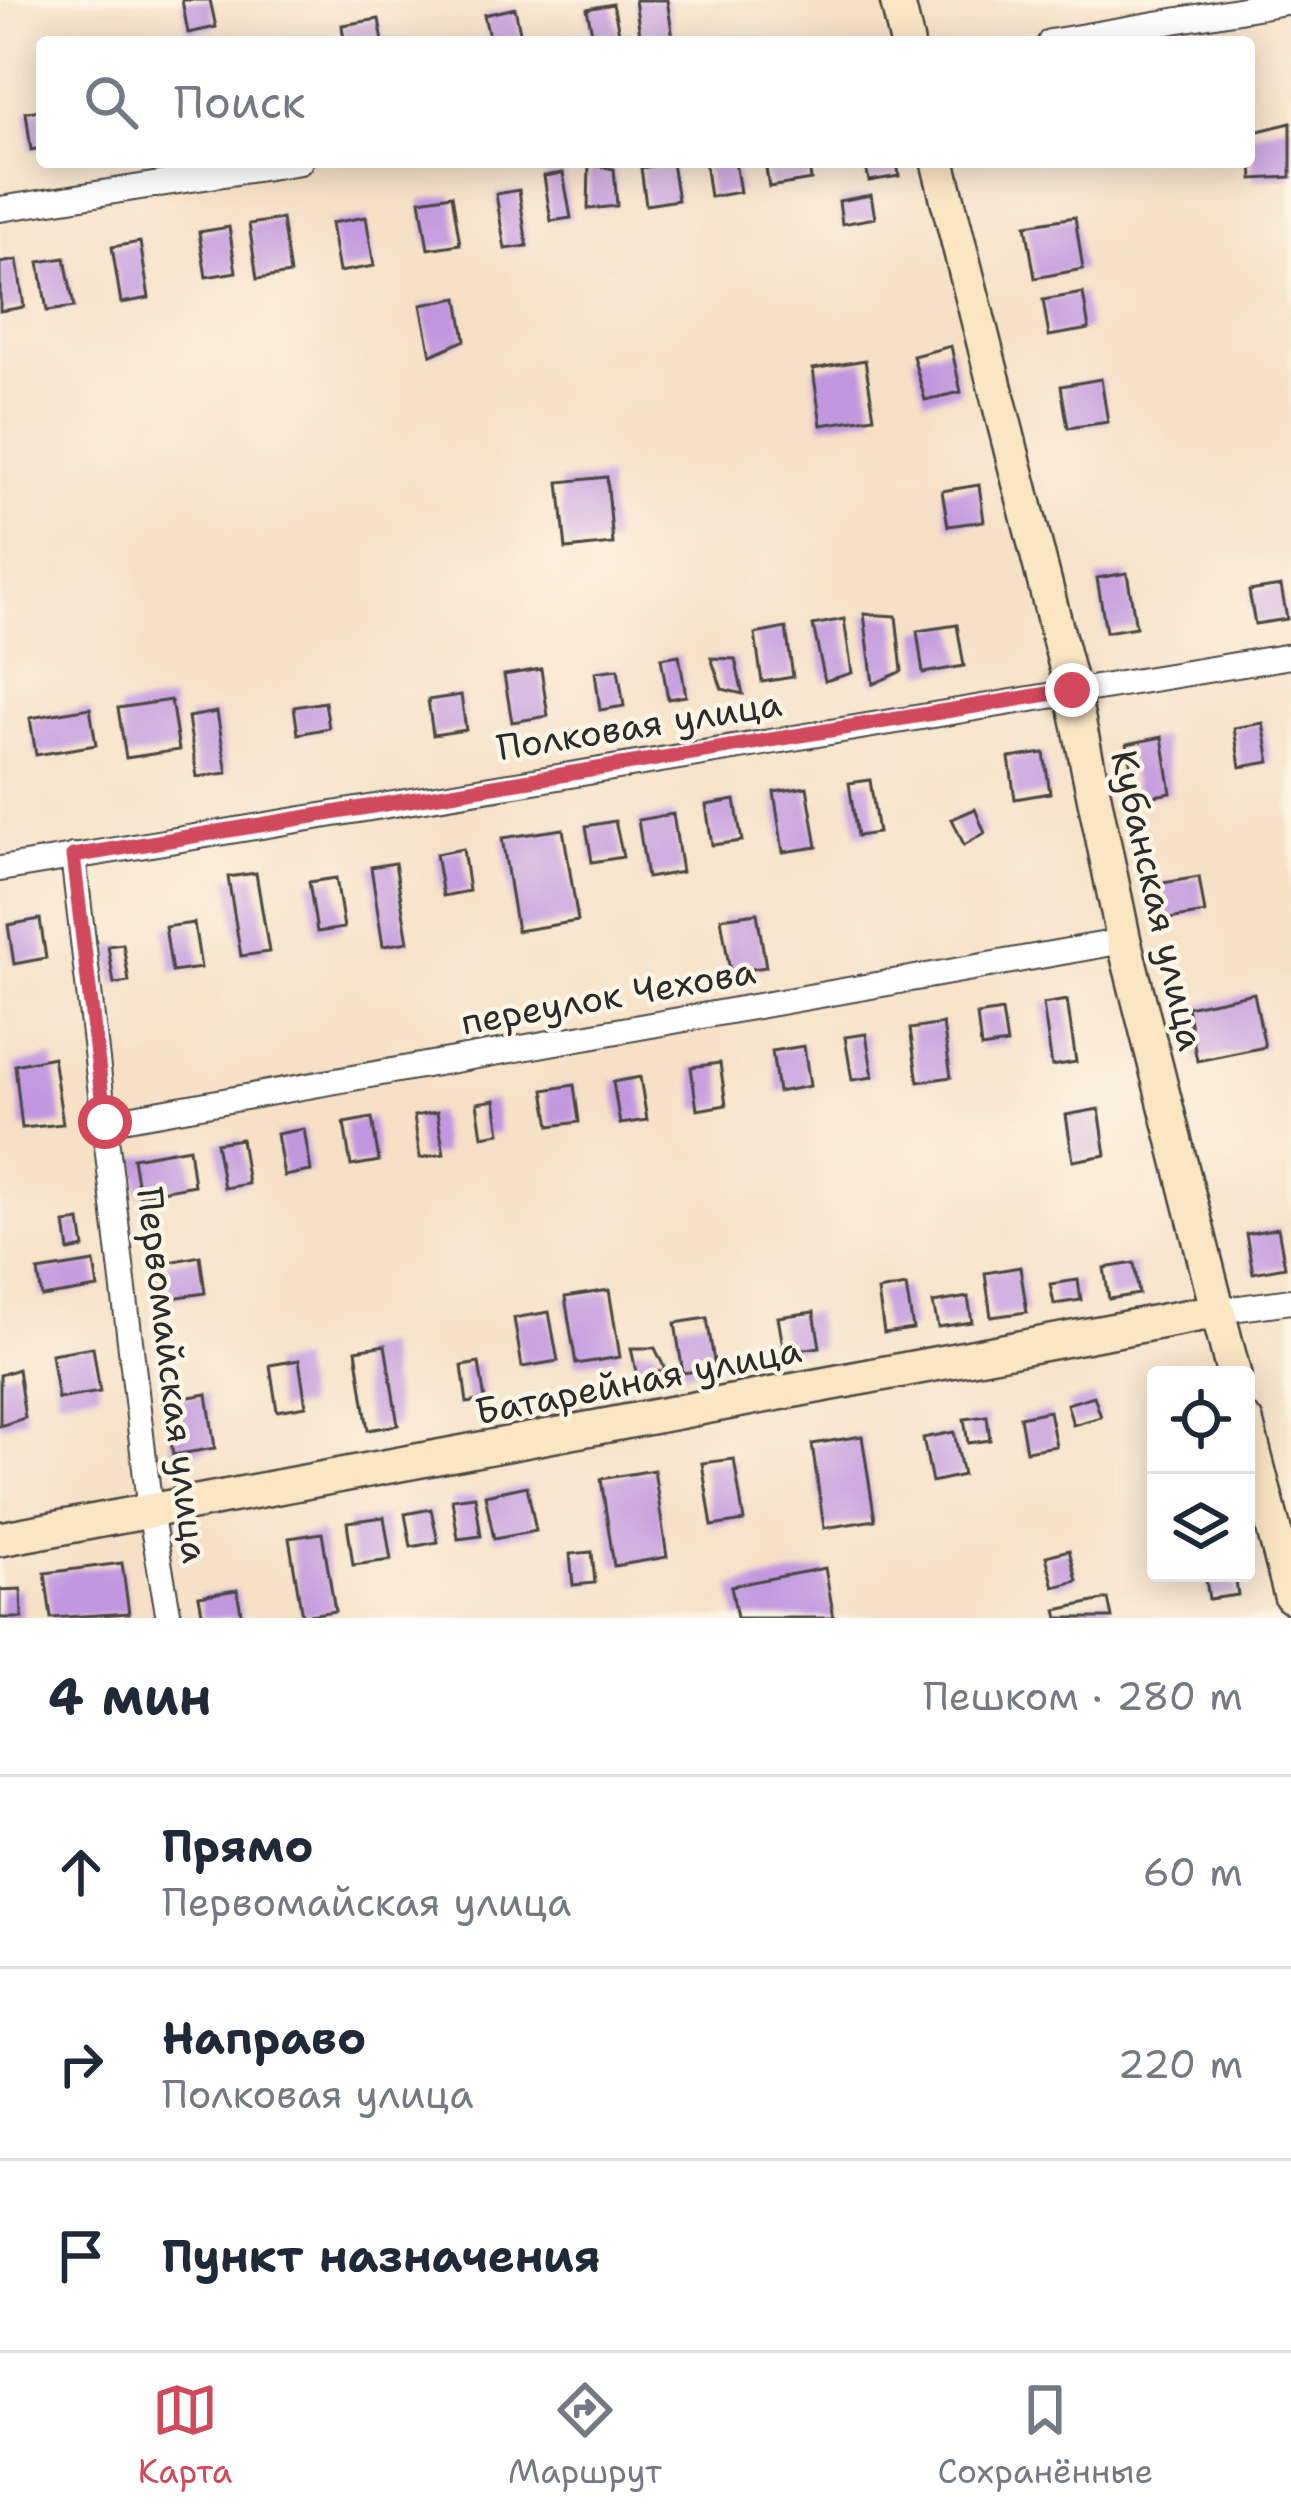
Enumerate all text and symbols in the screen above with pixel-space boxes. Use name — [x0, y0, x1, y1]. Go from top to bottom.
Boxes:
search box — [36, 36, 1255, 168]
icon: search — [78, 69, 144, 135]
text: Поиск — [174, 72, 305, 132]
route end — [1045, 663, 1099, 717]
street label: Полковая улица — [493, 679, 785, 772]
street label: Кубанская улица — [1099, 745, 1216, 1055]
street label: переулок Чехова — [457, 946, 759, 1046]
route start — [78, 1095, 132, 1149]
street label: Первомайская улица — [125, 1185, 220, 1566]
street label: Батарейная улица — [471, 1325, 805, 1436]
map controls — [1147, 1366, 1255, 1582]
button: locate — [1147, 1366, 1255, 1474]
button: layers — [1147, 1474, 1255, 1582]
text: 4 мин — [48, 1662, 212, 1730]
text: Пешком · 280 m — [923, 1670, 1243, 1722]
text: Прямо — [162, 1816, 313, 1876]
icon: ahead — [48, 1839, 114, 1905]
text: 60 m — [1143, 1846, 1243, 1898]
text: Первомайская улица — [162, 1876, 571, 1928]
text: Направо — [162, 2008, 366, 2068]
icon: right — [48, 2031, 114, 2097]
text: 220 m — [1117, 2038, 1243, 2090]
text: Полковая улица — [162, 2068, 473, 2120]
icon: arrive — [48, 2223, 114, 2289]
text: Пункт назначения — [162, 2226, 601, 2286]
tab: Карта — [138, 2377, 232, 2494]
tab: Маршрут — [508, 2377, 662, 2494]
tab: Сохранённые — [938, 2377, 1153, 2494]

